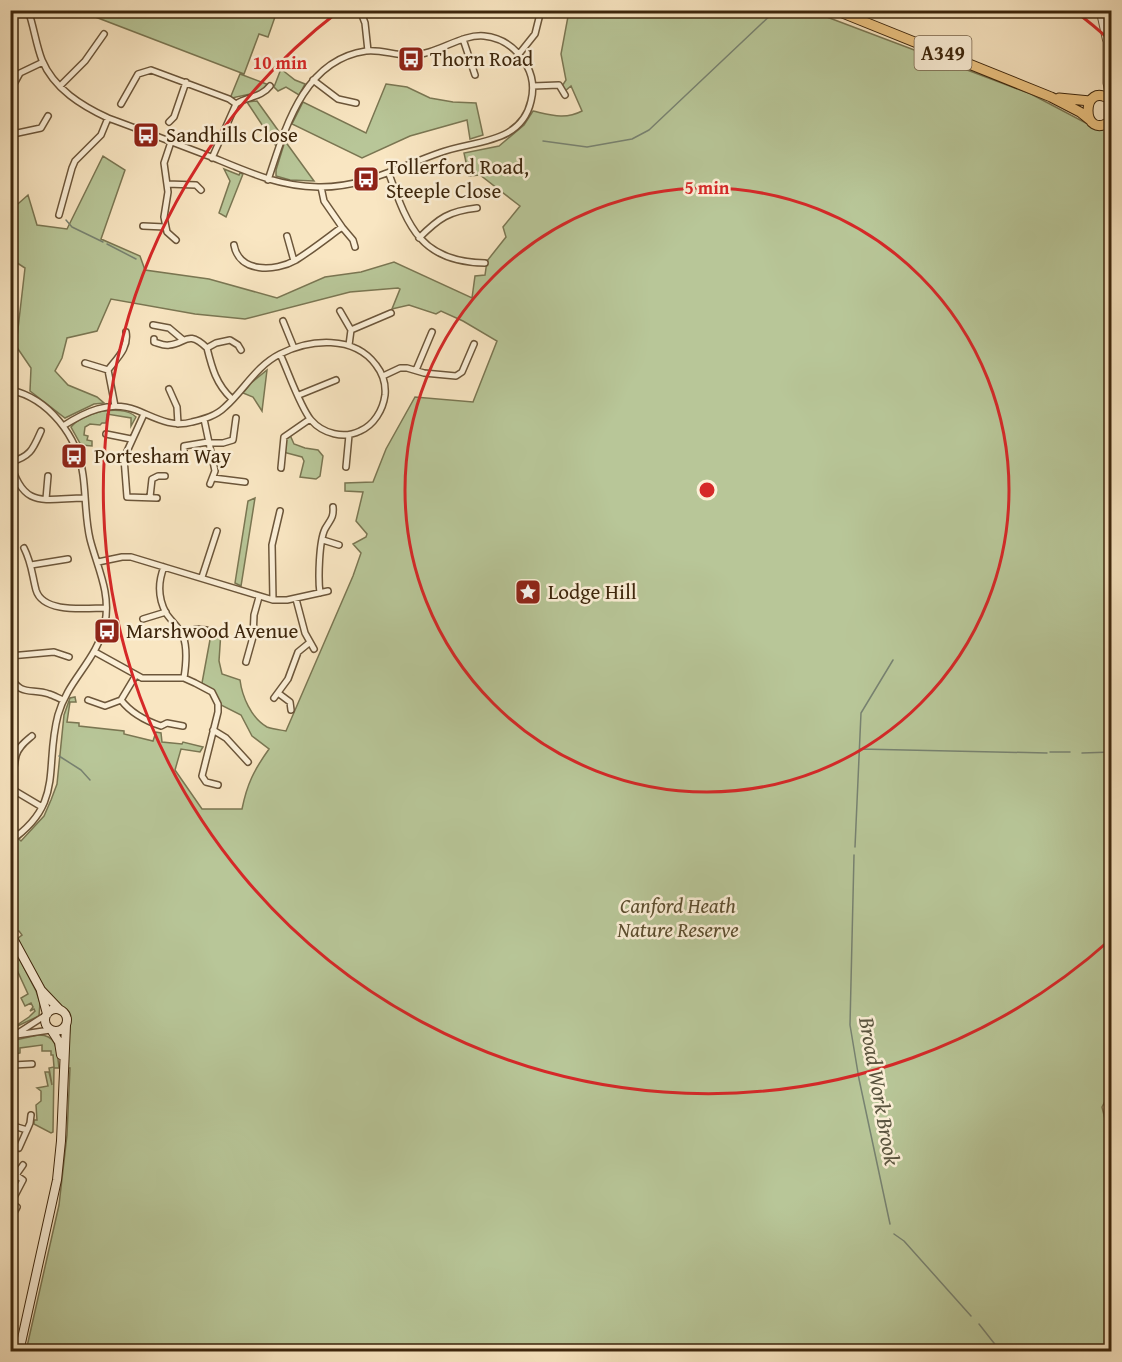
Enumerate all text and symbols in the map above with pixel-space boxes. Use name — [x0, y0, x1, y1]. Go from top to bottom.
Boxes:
road number: A349 — [914, 36, 972, 70]
place label: Thorn Road — [430, 43, 534, 74]
bus stop icon: Thorn Road — [396, 44, 426, 74]
text: 10 min — [253, 49, 307, 76]
place label: Sandhills Close — [166, 119, 298, 150]
bus stop icon: Sandhills Close — [131, 120, 161, 150]
place label: Tollerford Road, Steeple Close — [386, 151, 529, 206]
bus stop icon: Tollerford Road, Steeple Close — [351, 164, 381, 194]
text: 5 min — [685, 174, 730, 201]
place label: Portesham Way — [94, 440, 232, 471]
bus stop icon: Portesham Way — [59, 441, 89, 471]
centre of rings — [697, 480, 717, 500]
place label: Lodge Hill — [548, 576, 637, 607]
place icon: Lodge Hill — [513, 577, 543, 607]
place label: Marshwood Avenue — [126, 615, 298, 646]
bus stop icon: Marshwood Avenue — [92, 616, 122, 646]
park label: Canford Heath Nature Reserve — [616, 890, 739, 945]
water label: Broad Work Brook — [851, 1013, 909, 1169]

